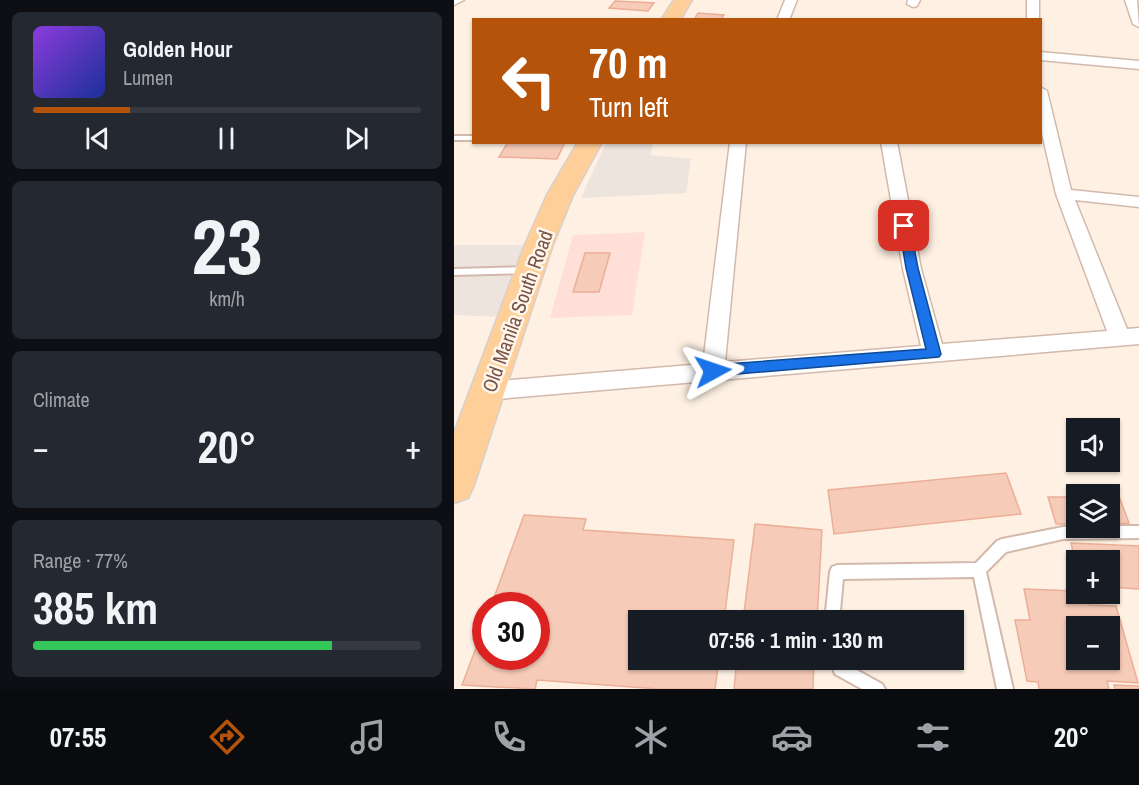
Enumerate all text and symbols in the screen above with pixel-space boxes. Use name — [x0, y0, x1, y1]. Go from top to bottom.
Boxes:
text: Golden Hour — [123, 34, 232, 64]
text: 70 m — [589, 35, 668, 91]
icon: left — [490, 42, 568, 120]
text: Lumen — [123, 64, 173, 91]
text: Turn left — [589, 89, 668, 125]
icon: previous — [81, 122, 114, 155]
icon: pause — [210, 122, 243, 155]
icon: next — [340, 122, 373, 155]
text: 23 — [191, 193, 263, 298]
pin — [878, 200, 929, 251]
icon: arrive — [887, 209, 920, 242]
street label: Old Manila South Road — [475, 226, 559, 396]
text: km/h — [209, 285, 245, 312]
position arrow — [681, 339, 745, 403]
text: Climate — [33, 386, 90, 413]
text: 20° — [197, 416, 257, 477]
map controls — [1066, 418, 1120, 670]
button: sound — [1066, 418, 1120, 472]
text: − — [33, 425, 49, 469]
text: + — [405, 425, 421, 469]
button: layers — [1066, 484, 1120, 538]
text: Range · 77% — [33, 547, 128, 574]
button: + — [1066, 550, 1120, 604]
text: 385 km — [33, 577, 158, 638]
speed limit sign: 30 — [472, 592, 550, 670]
button: − — [1066, 616, 1120, 670]
text: 07:56 · 1 min · 130 m — [709, 625, 883, 655]
icon: directions — [206, 716, 248, 758]
icon: music — [347, 716, 389, 758]
icon: phone — [488, 716, 530, 758]
icon: climate — [630, 716, 672, 758]
icon: car — [771, 716, 813, 758]
icon: filters — [912, 716, 954, 758]
text: 07:55 — [50, 719, 106, 755]
text: 20° — [1054, 719, 1089, 755]

